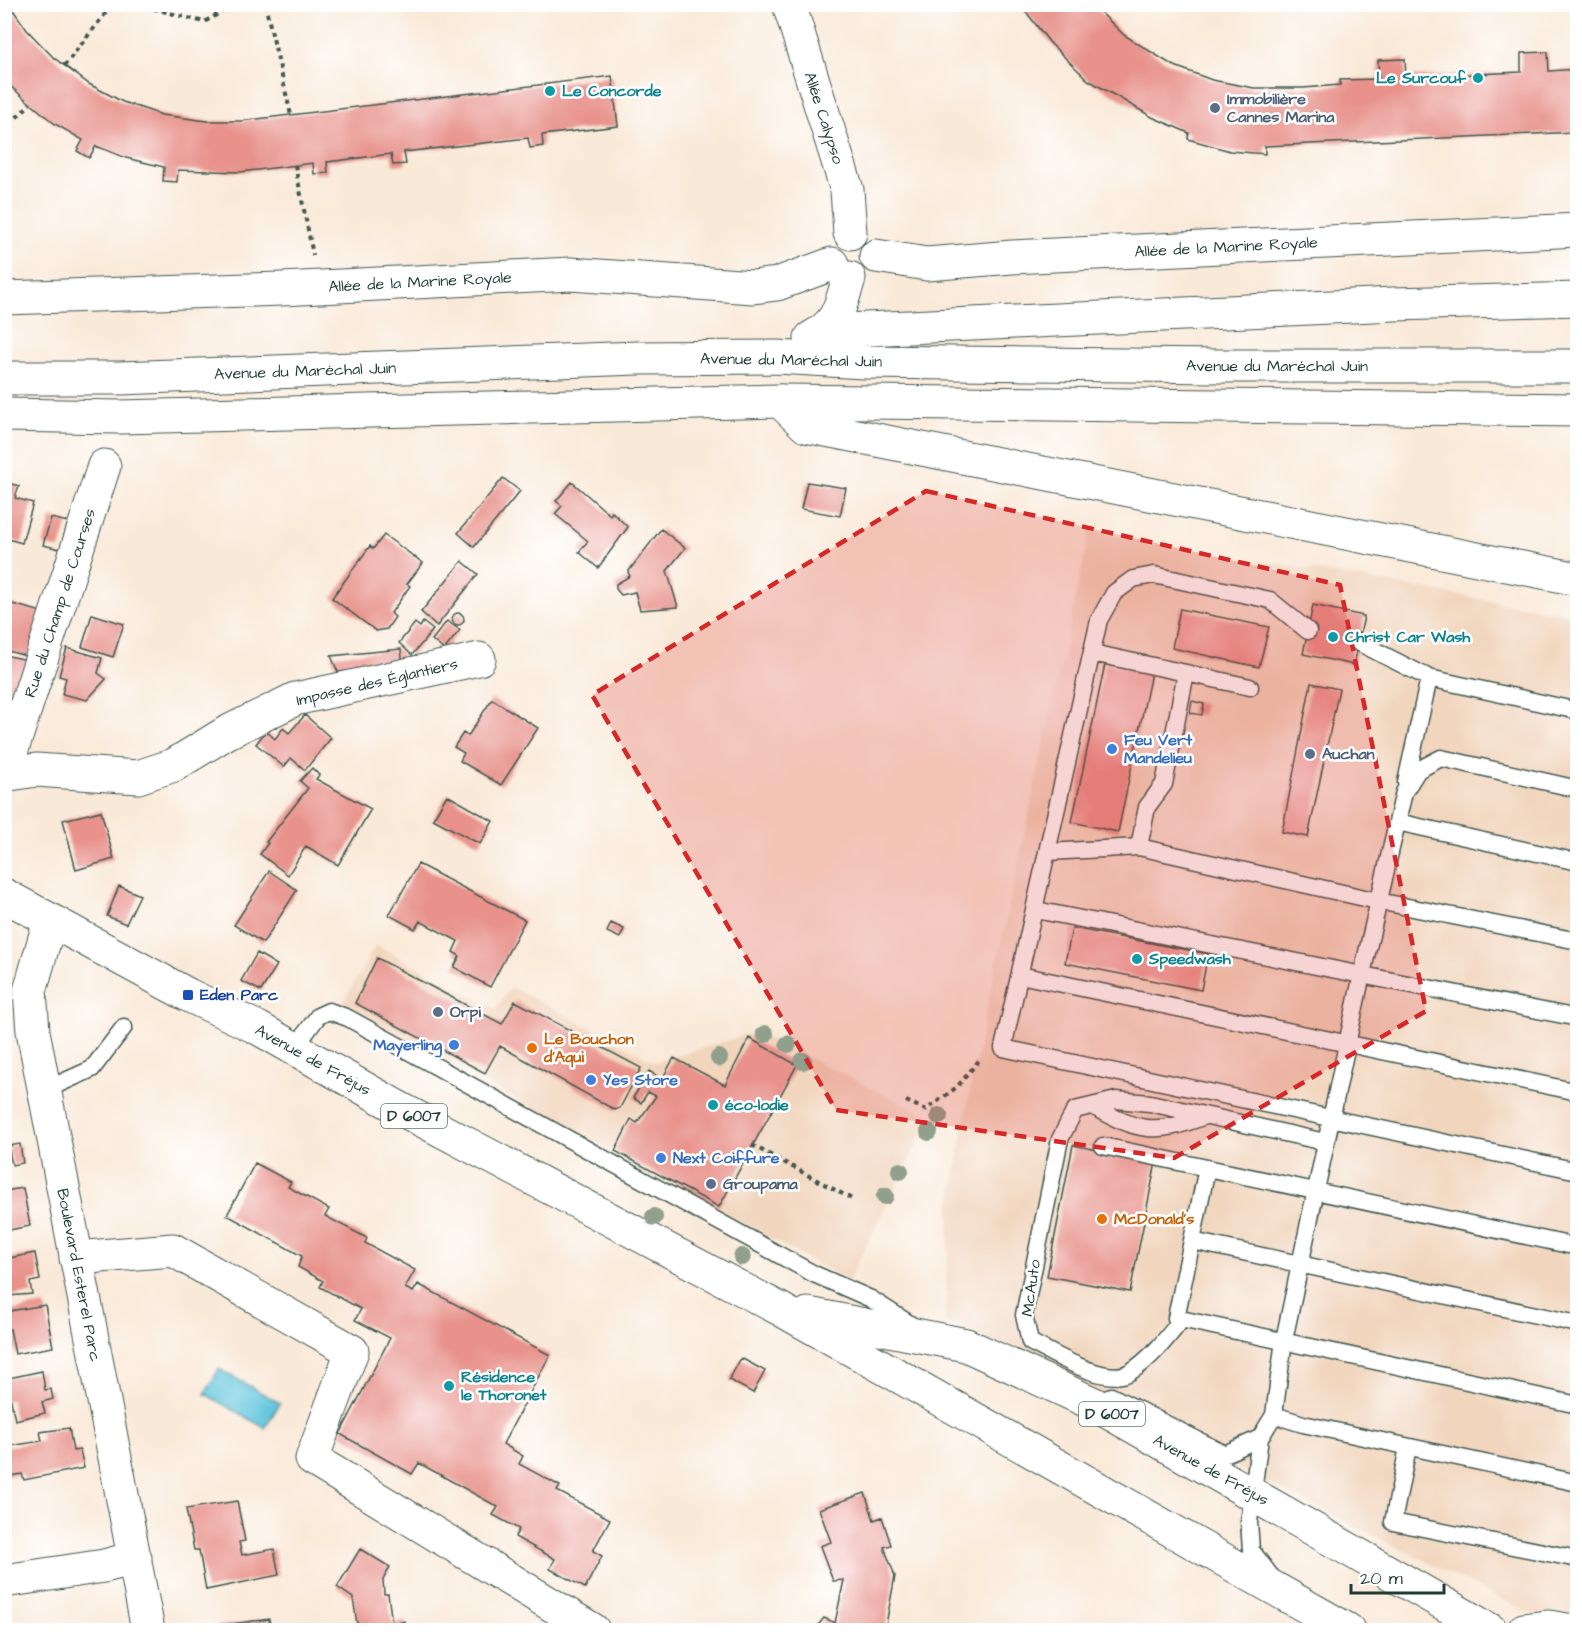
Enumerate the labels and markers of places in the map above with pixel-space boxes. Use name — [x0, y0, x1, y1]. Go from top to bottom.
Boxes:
place label: Le Surcouf — [1376, 67, 1467, 89]
marker: Le Surcouf — [1471, 71, 1485, 85]
place label: Le Concorde — [562, 80, 662, 102]
marker: Le Concorde — [543, 84, 557, 98]
place label: Immobilière Cannes Marina — [1227, 88, 1335, 128]
marker: Immobilière Cannes Marina — [1208, 101, 1222, 115]
place label: Christ Car Wash — [1345, 626, 1471, 648]
marker: Christ Car Wash — [1326, 630, 1340, 644]
place label: Feu Vert Mandelieu — [1124, 729, 1193, 769]
marker: Feu Vert Mandelieu — [1105, 742, 1119, 756]
place label: Auchan — [1322, 743, 1375, 765]
marker: Auchan — [1303, 747, 1317, 761]
place label: Speedwash — [1148, 948, 1232, 970]
marker: Speedwash — [1130, 952, 1144, 966]
place label: Eden Parc — [200, 984, 279, 1006]
marker: Eden Parc — [181, 988, 195, 1002]
place label: Orpi — [450, 1001, 481, 1023]
marker: Orpi — [431, 1005, 445, 1019]
place label: Le Bouchon d'Aqui — [543, 1028, 634, 1068]
place label: Mayerling — [373, 1034, 443, 1058]
marker: Mayerling — [447, 1038, 461, 1052]
marker: Le Bouchon d'Aqui — [525, 1041, 539, 1055]
place label: Yes Store — [603, 1069, 678, 1091]
marker: Yes Store — [584, 1073, 598, 1087]
place label: éco-lodie — [725, 1094, 789, 1116]
marker: éco-lodie — [706, 1098, 720, 1112]
place label: Next Coiffure — [673, 1147, 780, 1169]
marker: Next Coiffure — [654, 1151, 668, 1165]
place label: Groupama — [723, 1173, 799, 1195]
marker: Groupama — [704, 1177, 718, 1191]
place label: McDonald's — [1114, 1208, 1194, 1230]
marker: McDonald's — [1095, 1212, 1109, 1226]
place label: Résidence le Thoronet — [461, 1366, 547, 1406]
marker: Résidence le Thoronet — [442, 1379, 456, 1393]

